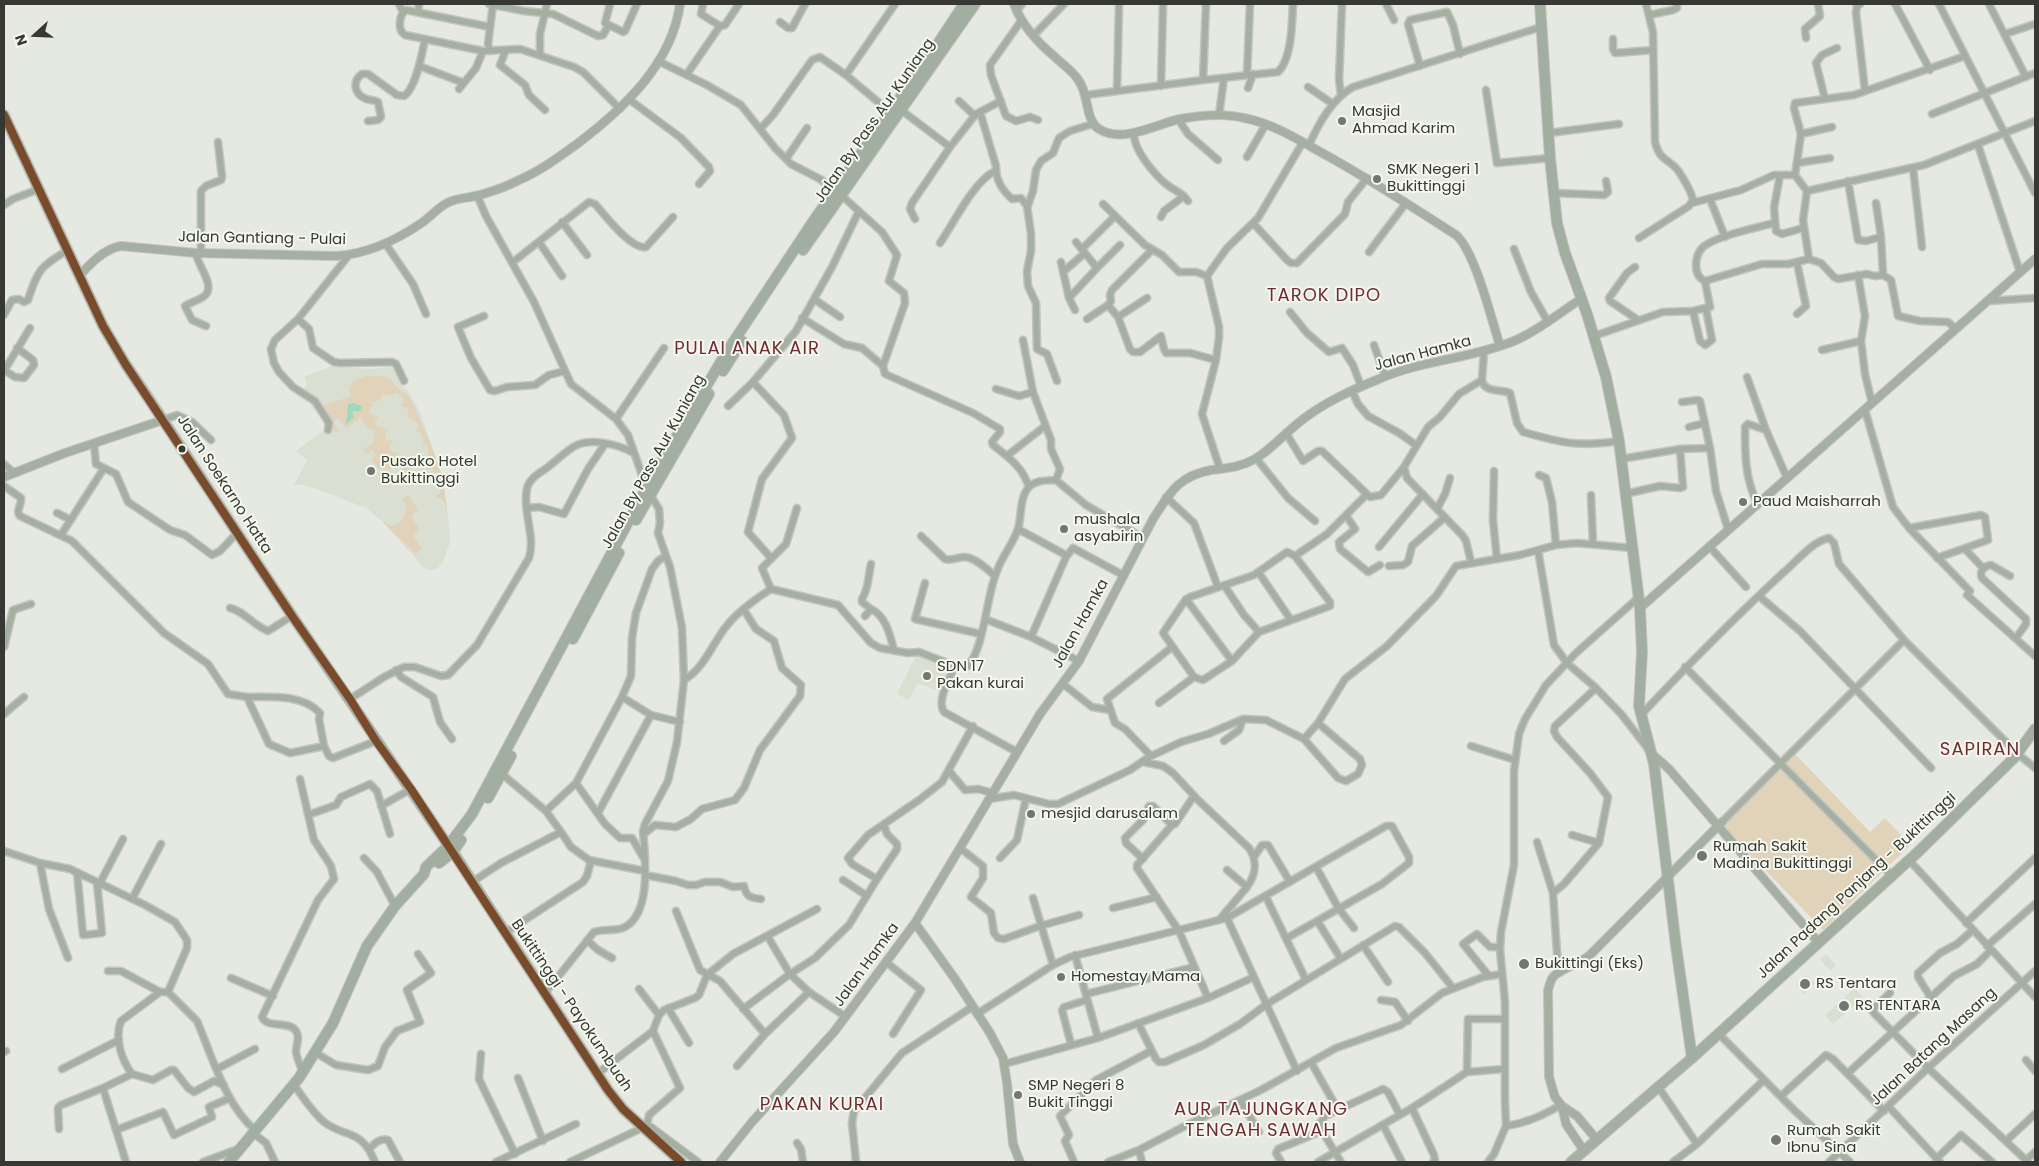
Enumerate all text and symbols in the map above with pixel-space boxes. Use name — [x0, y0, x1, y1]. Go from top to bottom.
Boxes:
north arrow — [10, 10, 60, 60]
text: N — [10, 32, 32, 48]
street label: Jalan By Pass Aur Kuniang — [811, 35, 939, 207]
place label: Masjid Ahmad Karim — [1352, 103, 1455, 138]
marker: Masjid Ahmad Karim — [1336, 115, 1348, 127]
place label: SMK Negeri 1 Bukittinggi — [1387, 161, 1479, 196]
marker: SMK Negeri 1 Bukittinggi — [1371, 173, 1383, 185]
street label: Jalan Gantiang - Pulai — [178, 229, 346, 249]
district label: TAROK DIPO — [1266, 285, 1382, 307]
street label: Jalan Hamka — [1373, 332, 1473, 376]
district label: PULAI ANAK AIR — [672, 338, 822, 360]
street label: Jalan By Pass Aur Kuniang — [598, 372, 710, 552]
street label: Jalan Soekarno Hatta — [172, 412, 276, 558]
unlabelled marker — [177, 444, 187, 454]
place label: Pusako Hotel Bukittinggi — [381, 453, 477, 488]
marker: Pusako Hotel Bukittinggi — [365, 465, 377, 477]
place label: Paud Maisharrah — [1753, 493, 1881, 511]
marker: Paud Maisharrah — [1737, 496, 1749, 508]
place label: mushala asyabirin — [1074, 511, 1143, 546]
marker: mushala asyabirin — [1058, 523, 1070, 535]
street label: Jalan Hamka — [1049, 576, 1113, 672]
place label: SDN 17 Pakan kurai — [937, 658, 1024, 693]
marker: SDN 17 Pakan kurai — [921, 670, 933, 682]
district label: SAPIRAN — [1939, 739, 2021, 761]
street label: Jalan Padang Panjang - Bukittinggi — [1754, 789, 1960, 983]
place label: mesjid darusalam — [1041, 805, 1178, 823]
marker: mesjid darusalam — [1025, 808, 1037, 820]
place label: Rumah Sakit Madina Bukittinggi — [1713, 838, 1852, 873]
marker: Rumah Sakit Madina Bukittinggi — [1695, 849, 1709, 863]
street label: Bukittinggi - Payokumbuah — [507, 916, 635, 1096]
street label: Jalan Hamka — [831, 920, 903, 1010]
place label: Bukittingi (Eks) — [1535, 955, 1644, 973]
marker: Bukittingi (Eks) — [1517, 957, 1531, 971]
place label: Homestay Mama — [1071, 968, 1200, 986]
marker: Homestay Mama — [1055, 971, 1067, 983]
place label: RS Tentara — [1816, 975, 1896, 993]
marker: RS Tentara — [1798, 977, 1812, 991]
street label: Jalan Batang Masang — [1868, 984, 2000, 1110]
place label: RS TENTARA — [1855, 997, 1941, 1015]
marker: RS TENTARA — [1837, 999, 1851, 1013]
place label: SMP Negeri 8 Bukit Tinggi — [1028, 1077, 1124, 1112]
marker: SMP Negeri 8 Bukit Tinggi — [1012, 1089, 1024, 1101]
district label: PAKAN KURAI — [758, 1094, 886, 1116]
district label: AUR TAJUNGKANG TENGAH SAWAH — [1172, 1099, 1350, 1142]
place label: Rumah Sakit Ibnu Sina — [1787, 1122, 1881, 1157]
marker: Rumah Sakit Ibnu Sina — [1769, 1133, 1783, 1147]

